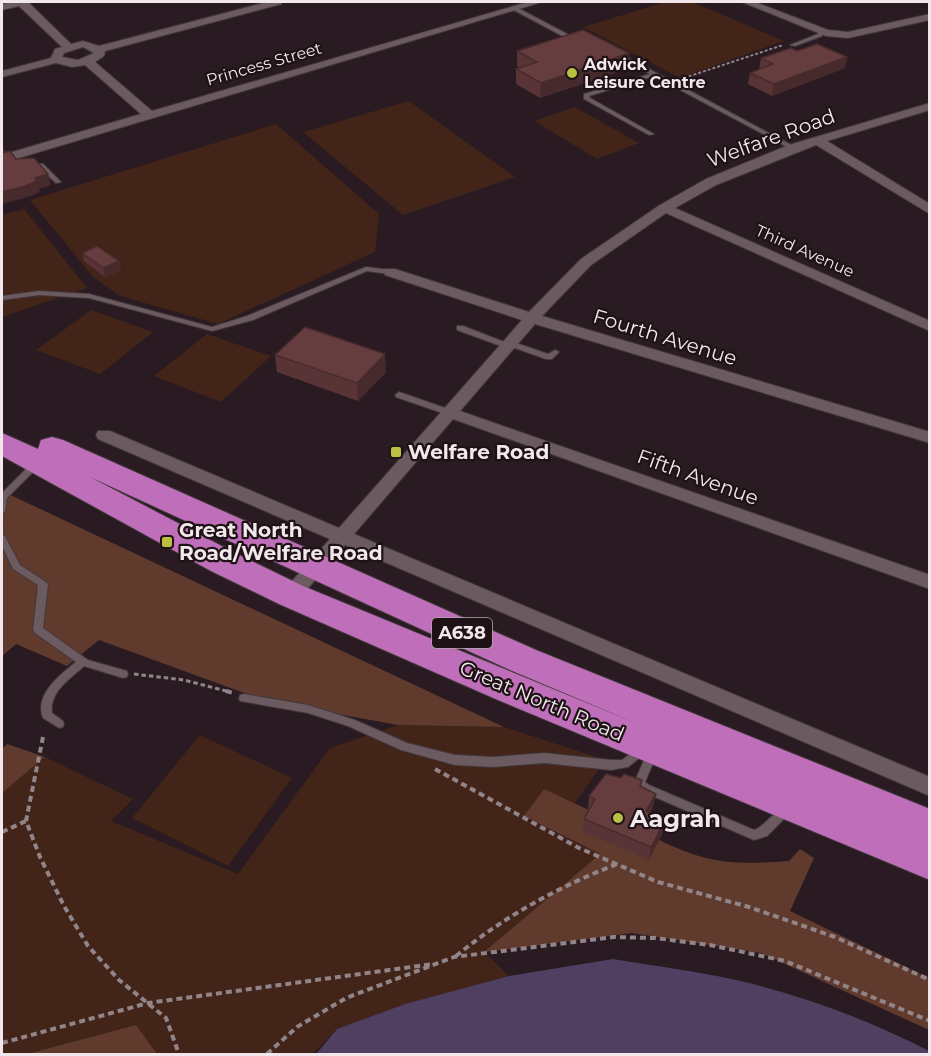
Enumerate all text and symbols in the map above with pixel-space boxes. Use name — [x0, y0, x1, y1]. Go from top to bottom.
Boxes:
street label: Princess Street — [204, 38, 324, 90]
place label: Adwick Leisure Centre — [583, 55, 706, 92]
marker: Adwick Leisure Centre — [565, 66, 579, 80]
street label: Welfare Road — [704, 104, 838, 172]
street label: Third Avenue — [753, 221, 857, 281]
street label: Fourth Avenue — [590, 304, 740, 370]
place label: Welfare Road — [408, 440, 549, 464]
street label: Fifth Avenue — [634, 444, 762, 510]
marker: Welfare Road — [389, 445, 403, 459]
place label: Great North Road/Welfare Road — [179, 518, 383, 565]
marker: Great North Road/Welfare Road — [160, 535, 174, 549]
road number: A638 — [432, 618, 492, 648]
street label: Great North Road — [456, 655, 628, 747]
place label: Aagrah — [629, 804, 721, 833]
marker: Aagrah — [611, 811, 625, 825]

